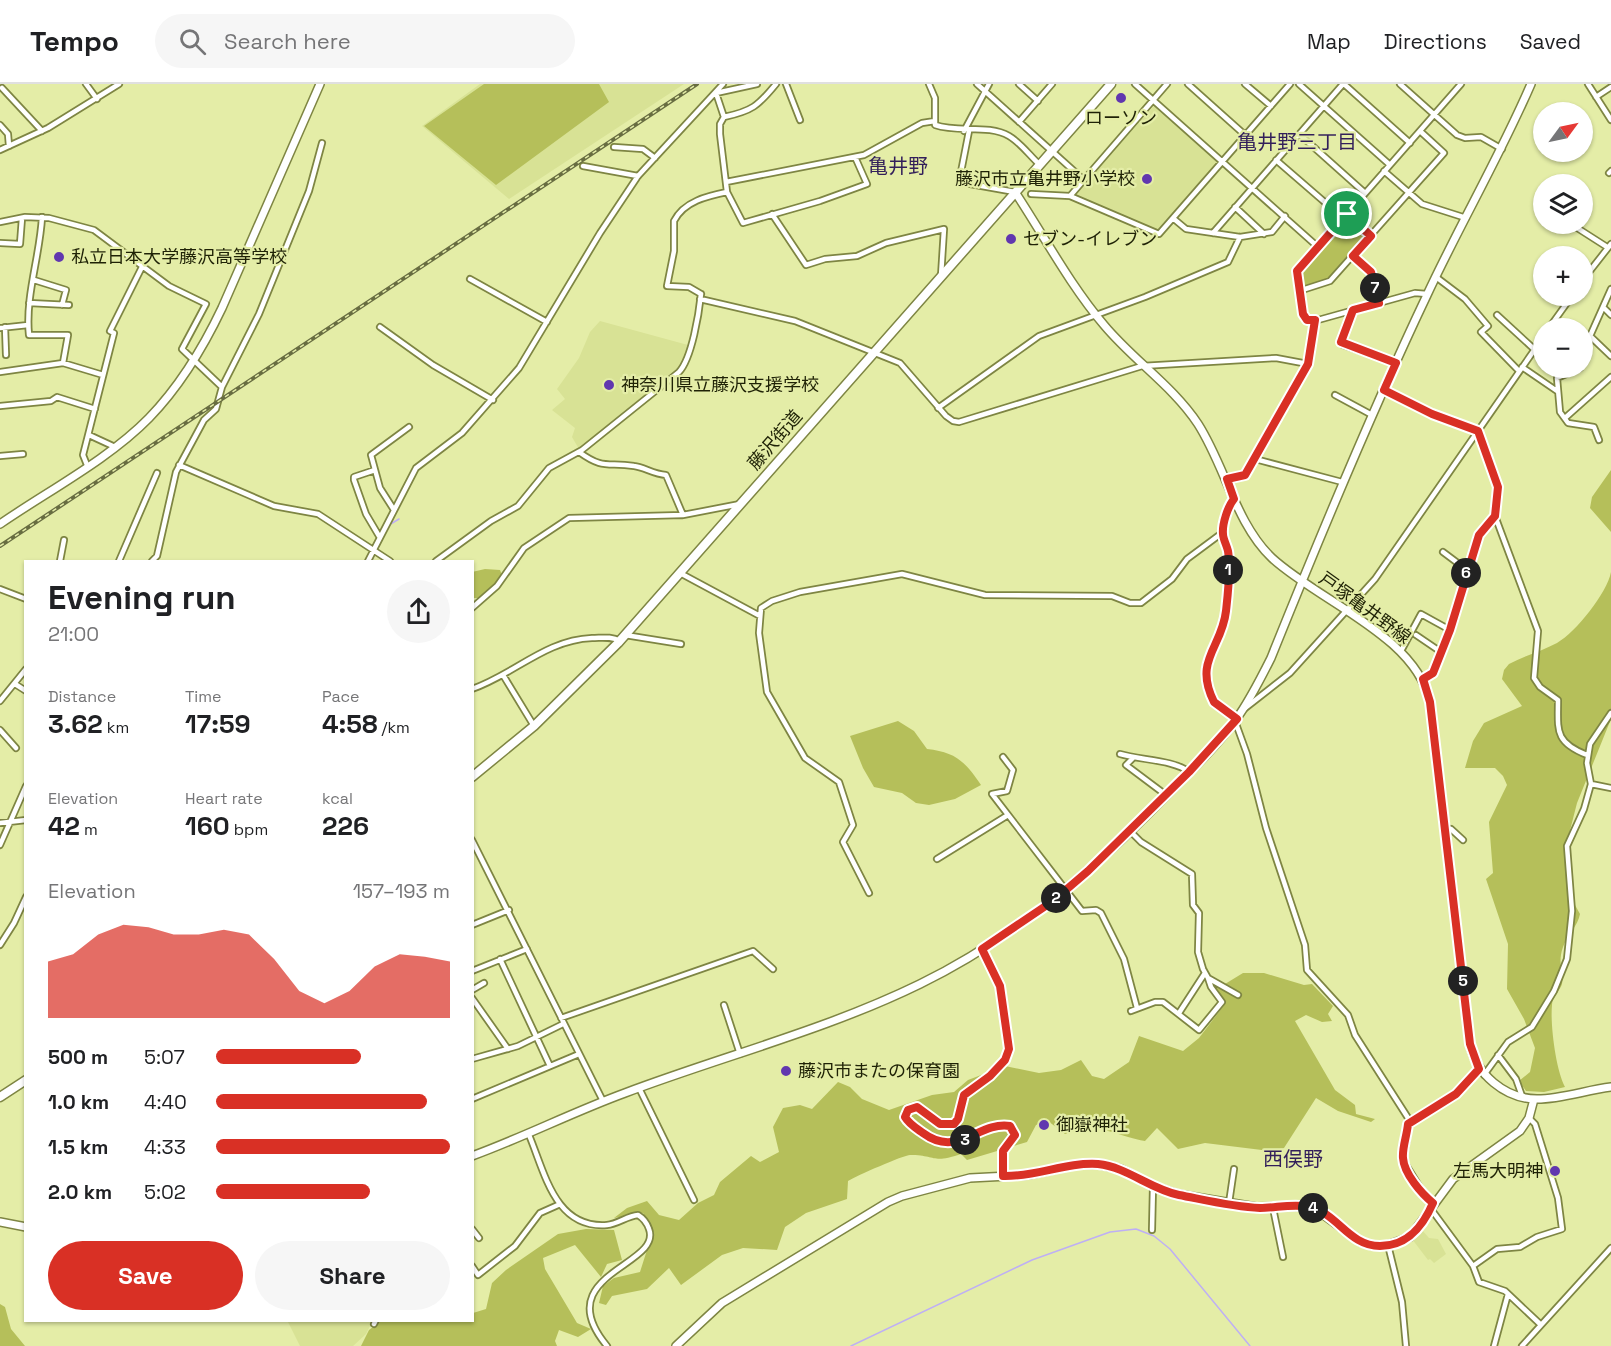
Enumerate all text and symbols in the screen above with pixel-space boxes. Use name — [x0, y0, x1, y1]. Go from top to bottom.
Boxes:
search box — [155, 14, 575, 68]
text: Tempo — [30, 23, 119, 59]
icon: search — [176, 25, 209, 58]
text: Search here — [224, 27, 351, 55]
text: Map — [1307, 28, 1351, 55]
text: Directions — [1384, 28, 1487, 55]
text: Saved — [1520, 28, 1581, 55]
marker: ローソン — [1114, 91, 1128, 105]
north arrow — [1533, 102, 1593, 162]
map controls — [1533, 102, 1593, 378]
place label: ローソン — [1085, 106, 1157, 129]
district label: 亀井野三丁目 — [1237, 129, 1357, 155]
district label: 亀井野 — [868, 153, 928, 179]
place label: 藤沢市立亀井野小学校 — [955, 167, 1135, 190]
marker: 藤沢市立亀井野小学校 — [1140, 172, 1154, 186]
button: layers — [1533, 174, 1593, 234]
pin — [1321, 188, 1372, 239]
icon: arrive — [1330, 197, 1363, 230]
place label: セブン-イレブン — [1023, 227, 1157, 250]
marker: セブン-イレブン — [1004, 232, 1018, 246]
place label: 私立日本大学藤沢高等学校 — [71, 245, 287, 268]
button: + — [1533, 246, 1593, 306]
marker: 私立日本大学藤沢高等学校 — [52, 250, 66, 264]
pin: 7 — [1360, 273, 1390, 303]
text: 7 — [1371, 277, 1379, 298]
button: − — [1533, 318, 1593, 378]
place label: 神奈川県立藤沢支援学校 — [621, 373, 819, 396]
marker: 神奈川県立藤沢支援学校 — [602, 378, 616, 392]
street label: 藤沢街道 — [742, 405, 807, 474]
pin: 1 — [1213, 555, 1243, 585]
pin: 6 — [1451, 558, 1481, 588]
text: 1 — [1224, 559, 1232, 580]
text: 6 — [1461, 562, 1471, 583]
street label: 戸塚亀井野線 — [1315, 567, 1416, 649]
text: Evening run — [48, 577, 236, 619]
button: share — [387, 580, 450, 643]
text: 21:00 — [48, 621, 99, 647]
text: Distance — [48, 686, 116, 707]
text: Time — [185, 686, 221, 707]
text: Pace — [322, 686, 359, 707]
text: 3.62 — [48, 707, 103, 741]
text: 17:59 — [185, 707, 251, 741]
text: 4:58 — [322, 707, 377, 741]
text: km — [103, 717, 129, 738]
text: /km — [377, 717, 410, 738]
text: Elevation — [48, 788, 118, 809]
text: Heart rate — [185, 788, 263, 809]
text: kcal — [322, 788, 353, 809]
text: 42 — [48, 809, 80, 843]
text: 160 — [185, 809, 230, 843]
text: 226 — [322, 809, 369, 843]
text: m — [80, 819, 98, 840]
text: bpm — [230, 819, 268, 840]
text: Elevation — [48, 878, 136, 904]
text: 157–193 m — [353, 878, 450, 904]
pin: 2 — [1041, 883, 1071, 913]
text: 2 — [1051, 887, 1061, 908]
pin: 5 — [1448, 966, 1478, 996]
text: 5 — [1458, 970, 1468, 991]
text: 500 m — [48, 1044, 108, 1070]
text: 5:07 — [144, 1044, 185, 1070]
place label: 藤沢市またの保育園 — [798, 1059, 960, 1082]
marker: 藤沢市またの保育園 — [779, 1064, 793, 1078]
text: 1.0 km — [48, 1089, 109, 1115]
text: 4:40 — [144, 1089, 187, 1115]
place label: 御嶽神社 — [1056, 1113, 1128, 1136]
marker: 御嶽神社 — [1037, 1118, 1051, 1132]
pin: 3 — [950, 1125, 980, 1155]
text: 3 — [960, 1129, 970, 1150]
text: 1.5 km — [48, 1134, 108, 1160]
text: 4:33 — [144, 1134, 186, 1160]
district label: 西俣野 — [1263, 1146, 1323, 1172]
place label: 左馬大明神 — [1453, 1159, 1543, 1182]
marker: 左馬大明神 — [1548, 1164, 1562, 1178]
text: 2.0 km — [48, 1179, 112, 1205]
text: 5:02 — [144, 1179, 186, 1205]
pin: 4 — [1298, 1193, 1328, 1223]
text: 4 — [1308, 1197, 1318, 1218]
button: Save — [48, 1241, 243, 1310]
button: Share — [255, 1241, 450, 1310]

